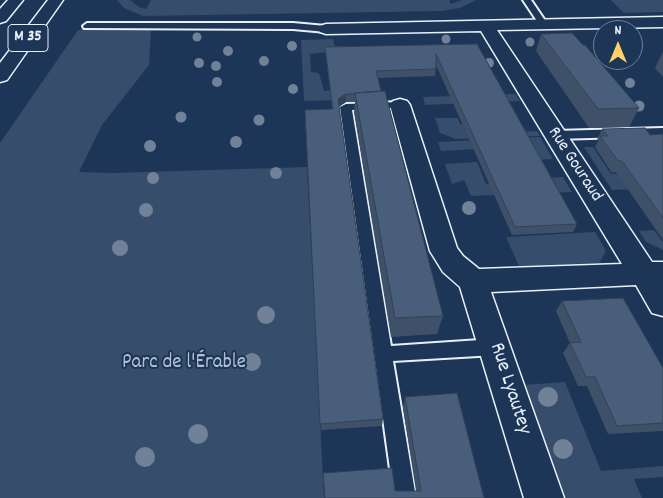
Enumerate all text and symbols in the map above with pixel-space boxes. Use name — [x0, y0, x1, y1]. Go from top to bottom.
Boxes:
north arrow — [593, 20, 643, 70]
text: N — [615, 21, 621, 41]
road number: M 35 — [8, 24, 48, 52]
street label: Rue Gouraud — [542, 124, 606, 206]
street label: Rue Lyautey — [482, 340, 536, 438]
park label: Parc de l'Érable — [122, 351, 246, 377]

